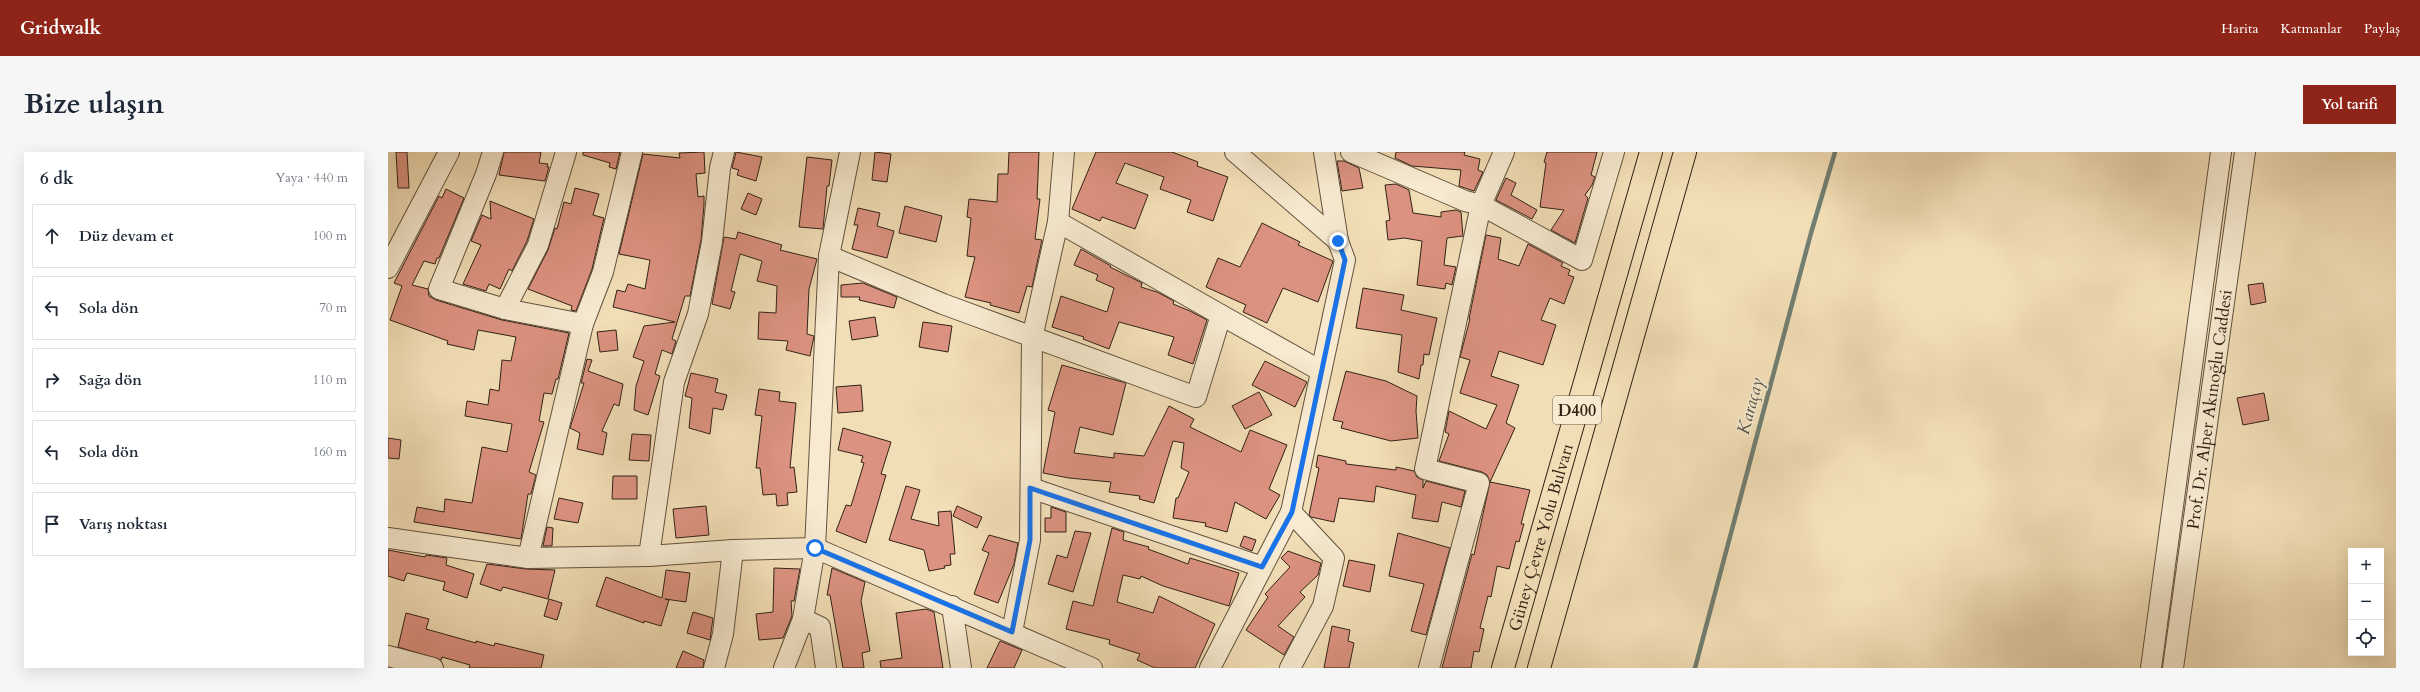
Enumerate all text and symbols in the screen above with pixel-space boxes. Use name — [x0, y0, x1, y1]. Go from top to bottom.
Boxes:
text: Gridwalk — [20, 15, 101, 41]
text: Harita — [2221, 19, 2259, 38]
text: Katmanlar — [2281, 19, 2342, 38]
text: Paylaş — [2364, 19, 2400, 38]
text: Bize ulaşın — [24, 85, 164, 123]
button: Yol tarifi — [2303, 85, 2396, 124]
text: 6 dk — [40, 167, 74, 190]
text: Yaya · 440 m — [275, 169, 348, 187]
icon: ahead — [41, 225, 63, 247]
text: Düz devam et — [79, 226, 174, 246]
text: 100 m — [313, 227, 347, 245]
route end — [1329, 232, 1347, 250]
street label: Prof. Dr. Alper Akınoğlu Caddesi — [2181, 288, 2238, 531]
icon: left — [41, 297, 63, 319]
text: Sola dön — [79, 298, 139, 318]
text: 70 m — [319, 299, 347, 317]
icon: right — [41, 369, 63, 391]
text: Sağa dön — [79, 370, 142, 390]
text: 110 m — [313, 371, 347, 389]
water label: Karaçay — [1731, 375, 1770, 437]
road number: D400 — [1553, 396, 1601, 424]
icon: left — [41, 441, 63, 463]
street label: Güney Çevre Yolu Bulvarı — [1503, 441, 1579, 634]
text: Sola dön — [79, 442, 139, 462]
text: 160 m — [313, 443, 347, 461]
icon: arrive — [41, 513, 63, 535]
text: Varış noktası — [79, 514, 168, 534]
route start — [806, 539, 824, 557]
map controls — [2348, 548, 2384, 656]
button: + — [2348, 548, 2384, 584]
button: − — [2348, 584, 2384, 620]
button: locate — [2348, 620, 2384, 656]

